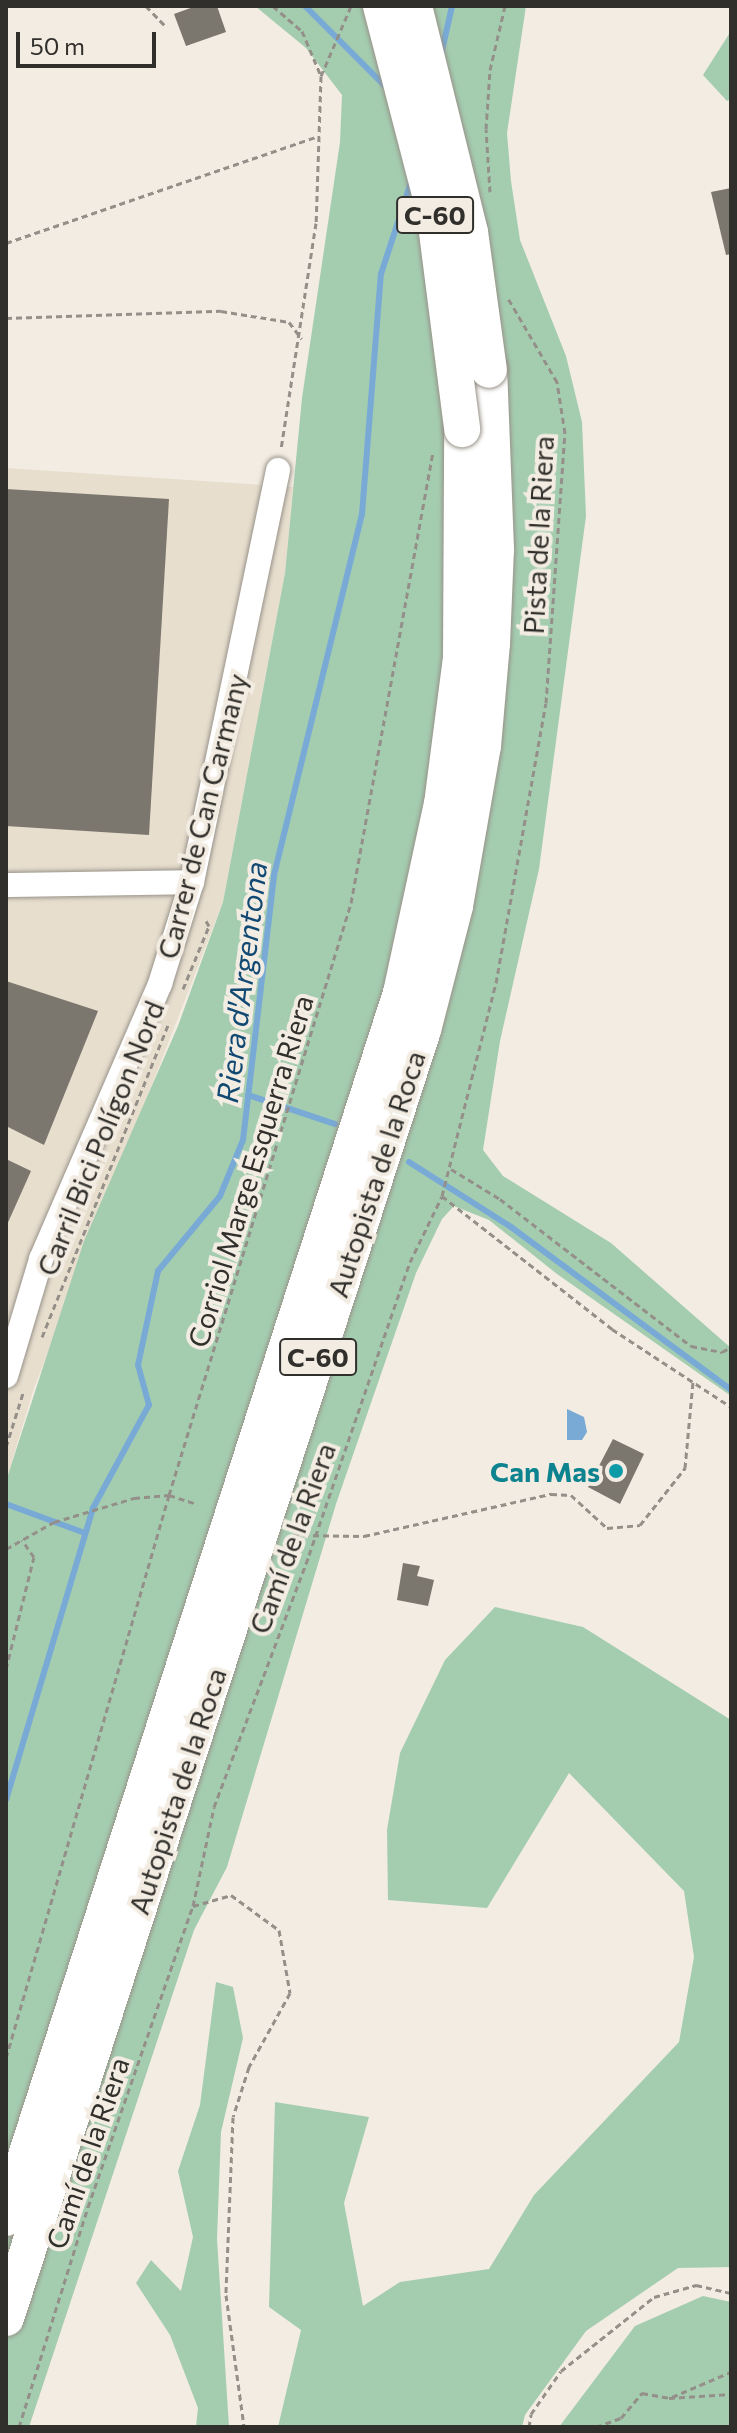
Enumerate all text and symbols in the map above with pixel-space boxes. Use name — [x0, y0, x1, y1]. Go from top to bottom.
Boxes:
scale bar — [20, 16, 160, 66]
text: 50 m — [30, 31, 85, 60]
road number: C-60 — [395, 193, 475, 237]
street label: Pista de la Riera — [516, 435, 560, 635]
street label: Carrer de Can Carmany — [150, 670, 254, 962]
water label: Riera d'Argentona — [208, 859, 274, 1105]
street label: Corriol Marge Esquerra Riera — [180, 991, 320, 1351]
street label: Carril Bici Polígon Nord — [29, 996, 171, 1280]
street label: Autopista de la Roca — [320, 1047, 432, 1301]
road number: C-60 — [278, 1335, 358, 1379]
street label: Camí de la Riera — [242, 1438, 342, 1638]
place label: Can Mas — [490, 1454, 600, 1488]
marker: Can Mas — [607, 1462, 625, 1480]
street label: Autopista de la Roca — [121, 1664, 233, 1918]
street label: Camí de la Riera — [38, 2053, 136, 2253]

